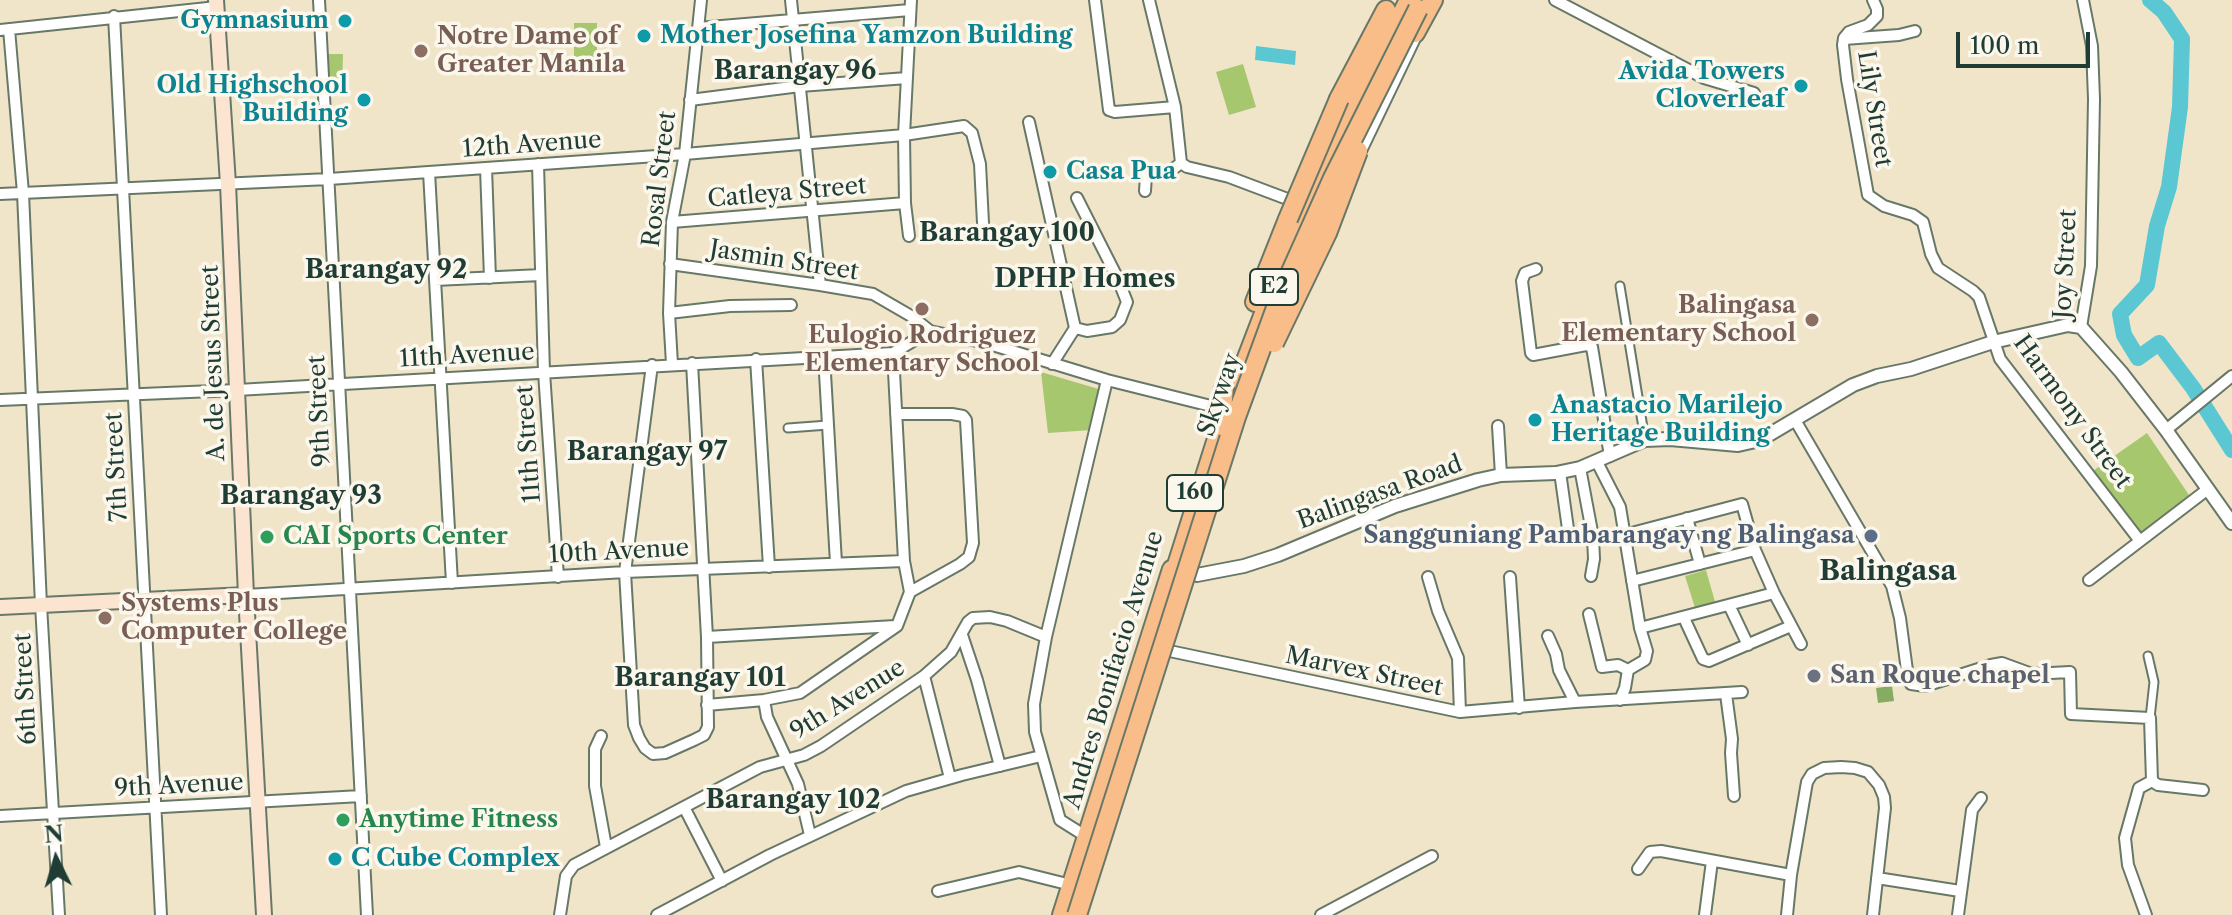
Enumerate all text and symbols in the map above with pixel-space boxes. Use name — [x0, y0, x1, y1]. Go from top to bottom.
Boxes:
place label: Gymnasium — [180, 7, 329, 35]
marker: Gymnasium — [336, 12, 354, 30]
scale bar — [1960, 16, 2094, 66]
place label: Mother Josefina Yamzon Building — [660, 22, 1073, 50]
place label: Notre Dame of Greater Manila — [437, 23, 625, 79]
marker: Mother Josefina Yamzon Building — [635, 27, 653, 45]
text: 100 m — [1970, 31, 2039, 60]
marker: Notre Dame of Greater Manila — [412, 42, 430, 60]
street label: Lily Street — [1851, 49, 1897, 169]
district label: Barangay 96 — [714, 55, 876, 87]
place label: Avida Towers Cloverleaf — [1618, 58, 1785, 114]
place label: Old Highschool Building — [157, 72, 348, 128]
marker: Avida Towers Cloverleaf — [1792, 77, 1810, 95]
marker: Old Highschool Building — [355, 91, 373, 109]
street label: Rosal Street — [637, 109, 683, 249]
street label: 12th Avenue — [462, 126, 602, 164]
place label: Casa Pua — [1066, 158, 1177, 186]
marker: Casa Pua — [1041, 163, 1059, 181]
street label: Catleya Street — [706, 172, 868, 214]
street label: Joy Street — [2049, 208, 2083, 320]
district label: Barangay 100 — [919, 217, 1095, 249]
street label: Jasmin Street — [707, 235, 861, 287]
district label: Barangay 92 — [305, 254, 467, 286]
district label: DPHP Homes — [994, 263, 1176, 295]
street label: A. de Jesus Street — [196, 264, 232, 462]
road number: E2 — [1250, 269, 1298, 305]
place label: Balingasa Elementary School — [1561, 292, 1796, 348]
marker: Eulogio Rodriguez Elementary School — [913, 300, 931, 318]
marker: Balingasa Elementary School — [1803, 311, 1821, 329]
place label: Eulogio Rodriguez Elementary School — [805, 322, 1039, 378]
street label: Harmony Street — [2007, 330, 2137, 494]
street label: 11th Avenue — [399, 338, 535, 374]
street label: Skyway — [1192, 350, 1248, 440]
street label: 9th Street — [303, 354, 337, 468]
street label: 11th Street — [511, 384, 547, 504]
place label: Anastacio Marilejo Heritage Building — [1551, 392, 1783, 448]
street label: 7th Street — [100, 411, 134, 523]
marker: Anastacio Marilejo Heritage Building — [1526, 411, 1544, 429]
district label: Barangay 97 — [567, 436, 727, 468]
street label: Balingasa Road — [1294, 450, 1466, 536]
road number: 160 — [1167, 475, 1223, 511]
district label: Barangay 93 — [220, 480, 382, 512]
place label: Sangguniang Pambarangay ng Balingasa — [1363, 522, 1855, 550]
place label: CAI Sports Center — [283, 523, 508, 551]
marker: Sangguniang Pambarangay ng Balingasa — [1862, 527, 1880, 545]
marker: CAI Sports Center — [258, 528, 276, 546]
street label: Andres Bonifacio Avenue — [1058, 528, 1170, 812]
street label: 10th Avenue — [548, 534, 690, 570]
district label: Balingasa — [1819, 555, 1957, 589]
place label: Systems Plus Computer College — [121, 590, 347, 646]
marker: Systems Plus Computer College — [96, 609, 114, 627]
street label: 6th Street — [9, 632, 43, 746]
street label: Marvex Street — [1283, 641, 1445, 703]
street label: 9th Avenue — [786, 654, 910, 746]
district label: Barangay 101 — [614, 662, 786, 694]
place label: San Roque chapel — [1830, 662, 2050, 690]
marker: San Roque chapel — [1805, 667, 1823, 685]
street label: 9th Avenue — [114, 768, 244, 804]
district label: Barangay 102 — [706, 784, 880, 816]
place label: Anytime Fitness — [359, 806, 558, 834]
marker: Anytime Fitness — [334, 811, 352, 829]
north arrow — [16, 819, 96, 899]
text: N — [43, 820, 65, 849]
place label: C Cube Complex — [351, 845, 559, 873]
marker: C Cube Complex — [326, 850, 344, 868]

